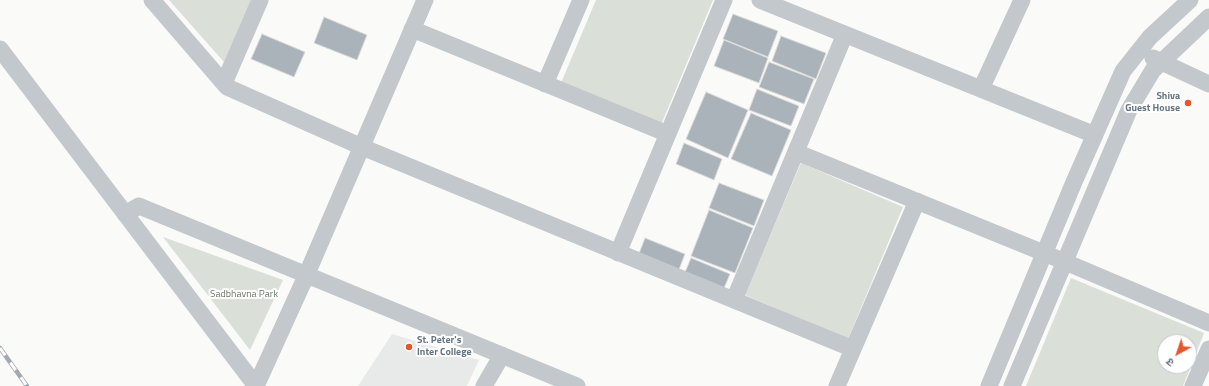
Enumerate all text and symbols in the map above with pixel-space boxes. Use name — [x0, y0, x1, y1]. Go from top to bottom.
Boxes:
place label: Shiva Guest House — [1125, 91, 1180, 114]
marker: Shiva Guest House — [1183, 98, 1193, 108]
park label: Sadbhavna Park — [210, 289, 278, 301]
north arrow — [1157, 334, 1197, 374]
place label: St. Peter's Inter College — [417, 335, 472, 358]
marker: St. Peter's Inter College — [404, 342, 414, 352]
text: उ — [1162, 354, 1178, 371]

